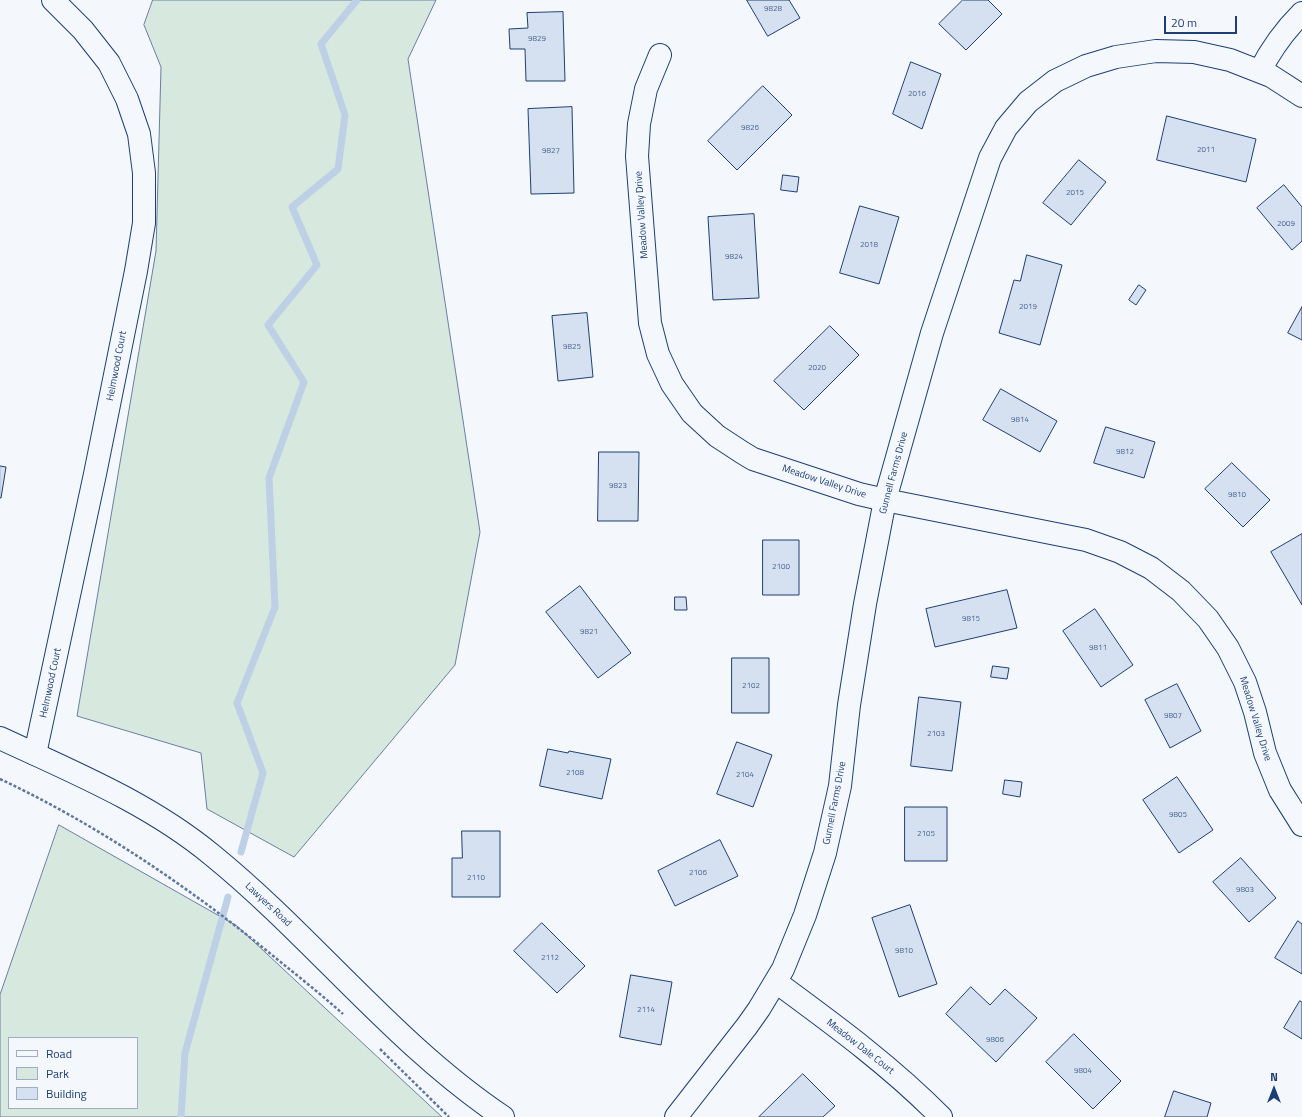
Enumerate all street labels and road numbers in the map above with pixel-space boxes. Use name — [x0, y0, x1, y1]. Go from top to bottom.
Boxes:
street label: Meadow Valley Drive — [633, 171, 651, 259]
street label: Helmwood Court — [104, 330, 130, 402]
street label: Gunnell Farms Drive — [877, 431, 911, 515]
street label: Meadow Valley Drive — [780, 463, 868, 501]
street label: Helmwood Court — [38, 647, 64, 719]
street label: Meadow Valley Drive — [1236, 675, 1274, 763]
street label: Gunnell Farms Drive — [821, 760, 849, 846]
street label: Lawyers Road — [242, 880, 294, 930]
street label: Meadow Dale Court — [824, 1017, 896, 1077]

